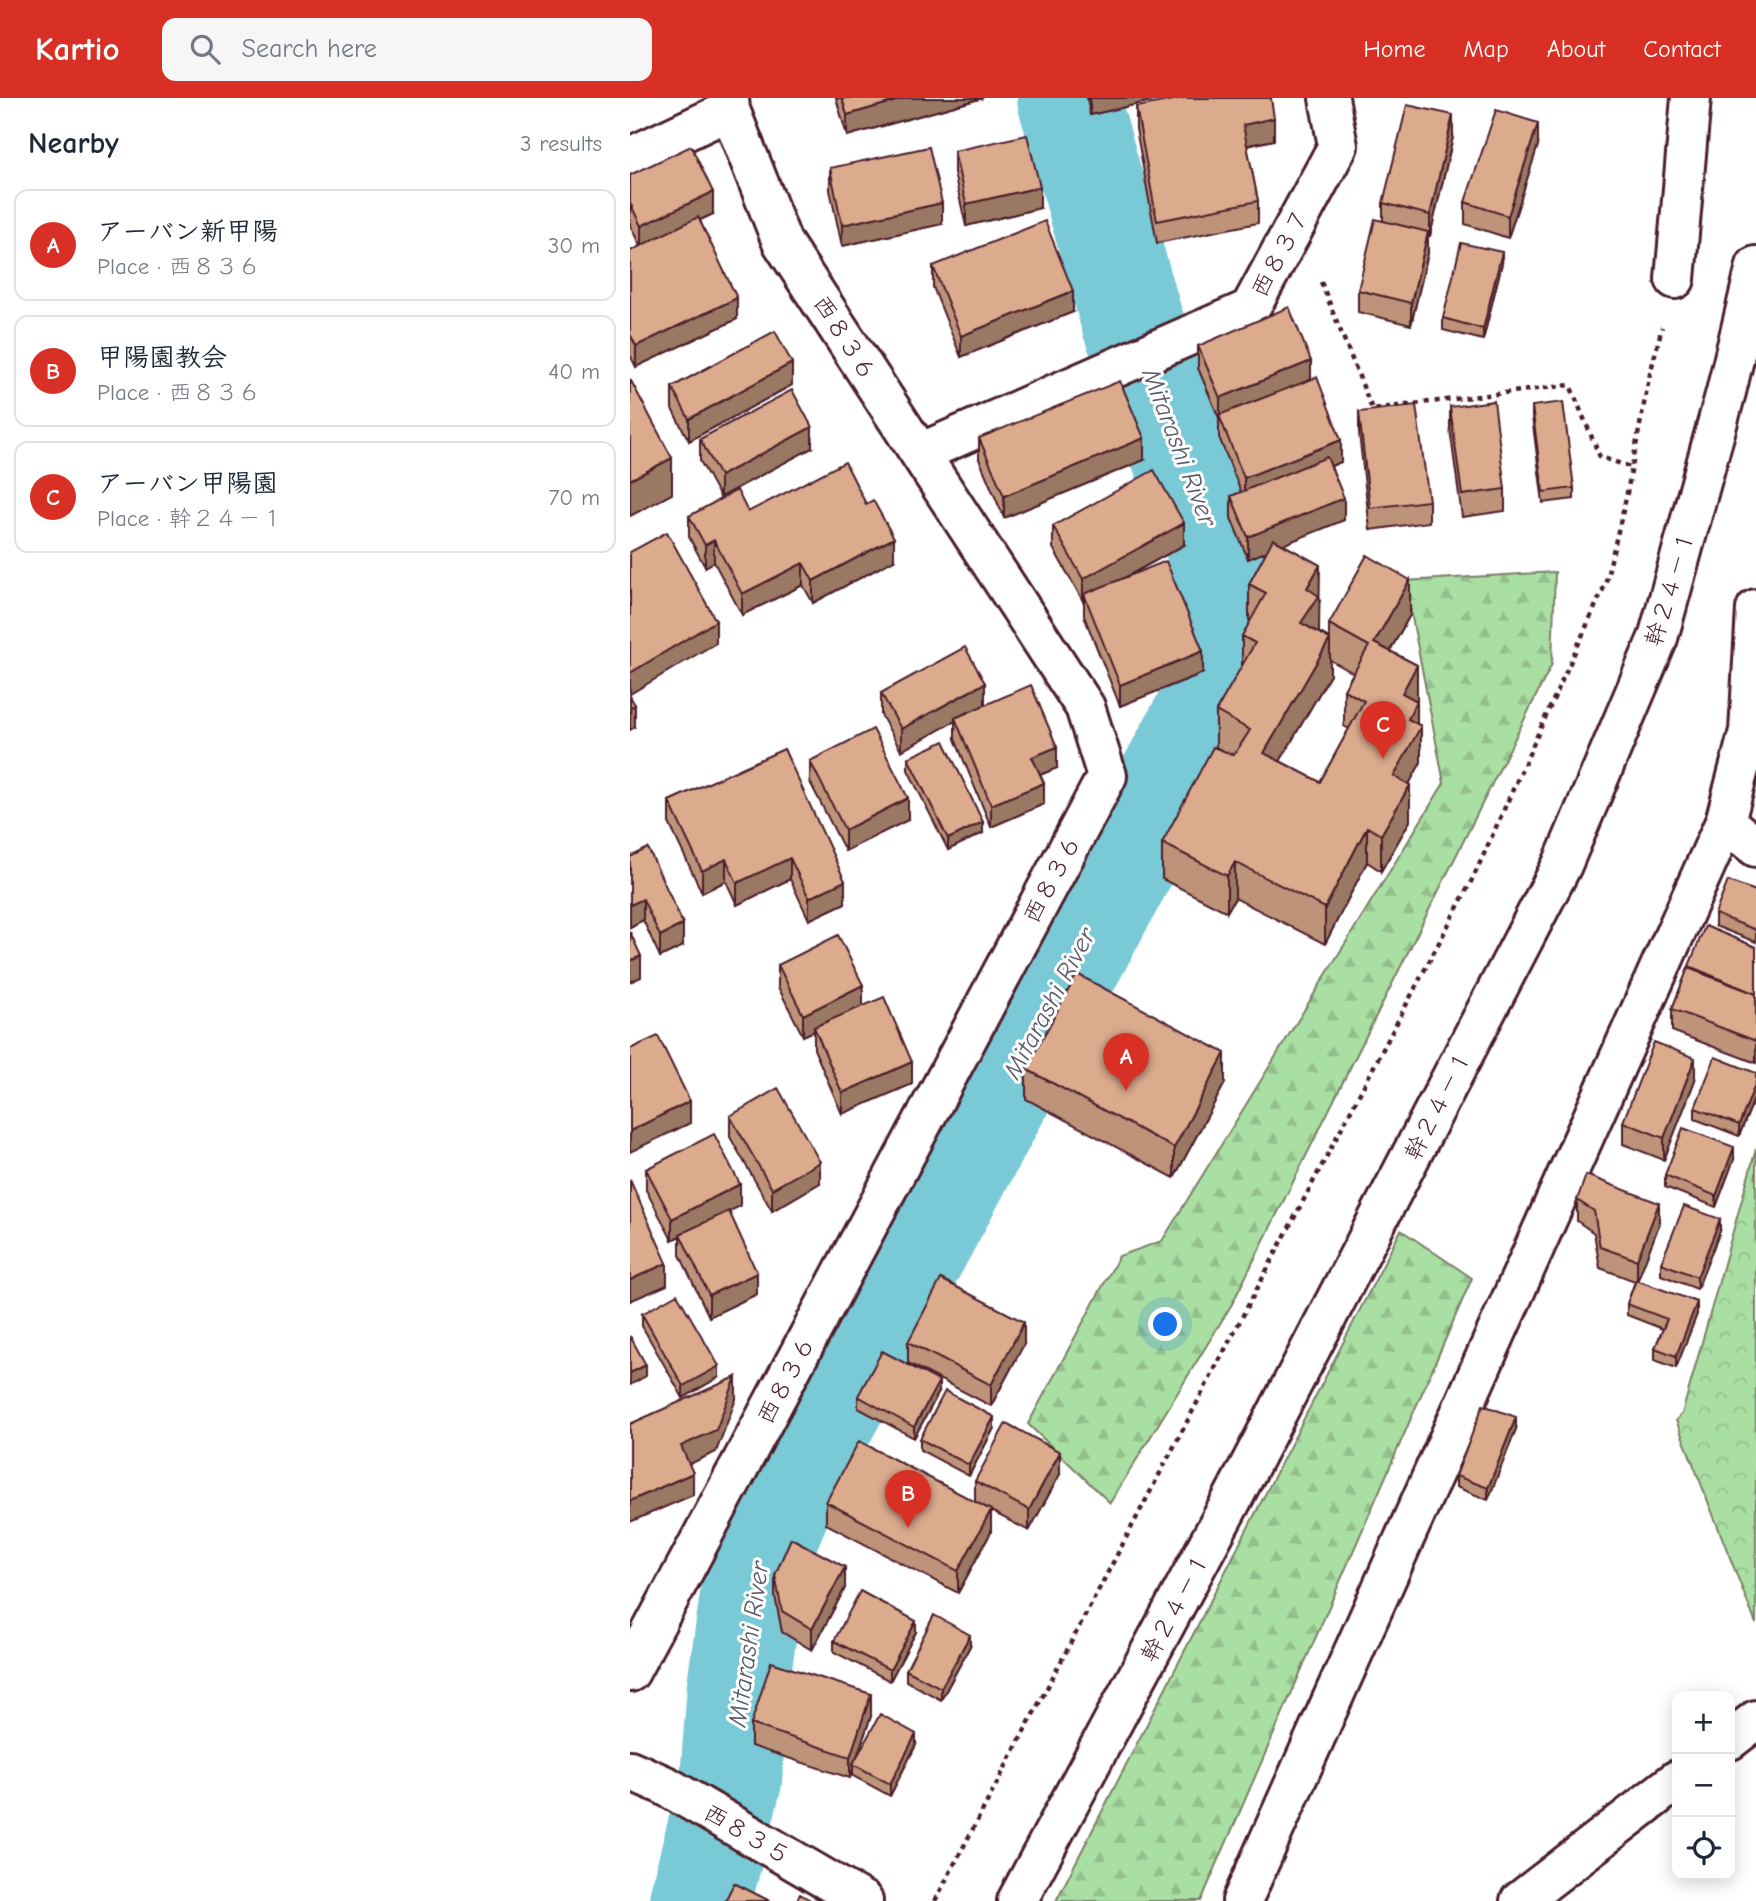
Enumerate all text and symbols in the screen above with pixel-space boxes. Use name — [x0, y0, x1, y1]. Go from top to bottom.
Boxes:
search box — [162, 18, 652, 81]
text: Kartio — [35, 30, 120, 68]
icon: search — [186, 30, 224, 68]
text: Search here — [242, 34, 377, 64]
text: Home — [1364, 35, 1425, 63]
text: Map — [1463, 35, 1509, 63]
text: About — [1547, 35, 1605, 63]
text: Contact — [1643, 35, 1721, 63]
text: Nearby — [28, 126, 119, 161]
text: 3 results — [520, 130, 602, 157]
street label: 西８３７ — [1245, 204, 1315, 302]
text: アーバン新甲陽 — [97, 217, 278, 247]
text: A — [47, 232, 59, 259]
text: 30 m — [548, 232, 600, 259]
text: Place · 西８３６ — [97, 253, 261, 280]
street label: 西８３６ — [807, 290, 883, 386]
text: 甲陽園教会 — [97, 343, 227, 373]
text: B — [46, 358, 60, 385]
text: 40 m — [548, 358, 600, 385]
water label: Mitarashi River — [1135, 363, 1224, 532]
text: Place · 西８３６ — [97, 379, 261, 406]
text: アーバン甲陽園 — [97, 469, 278, 499]
text: C — [46, 484, 60, 511]
text: 70 m — [548, 484, 600, 511]
text: Place · 幹２４－１ — [97, 505, 284, 532]
street label: 幹２４－１ — [1639, 527, 1701, 649]
pin: C — [1360, 701, 1406, 759]
street label: 西８３６ — [1017, 830, 1087, 928]
water label: Mitarashi River — [997, 921, 1103, 1085]
pin: A — [1103, 1033, 1149, 1091]
street label: 幹２４－１ — [1398, 1045, 1478, 1165]
your location — [1148, 1307, 1182, 1341]
street label: 西８３６ — [751, 1331, 821, 1429]
pin: B — [885, 1470, 931, 1528]
street label: 幹２４－１ — [1134, 1547, 1216, 1667]
water label: Mitarashi River — [722, 1558, 776, 1730]
map controls — [1672, 1691, 1735, 1880]
button: + — [1672, 1691, 1735, 1754]
button: − — [1672, 1754, 1735, 1817]
street label: 西８３５ — [698, 1798, 796, 1870]
button: locate — [1672, 1817, 1735, 1880]

